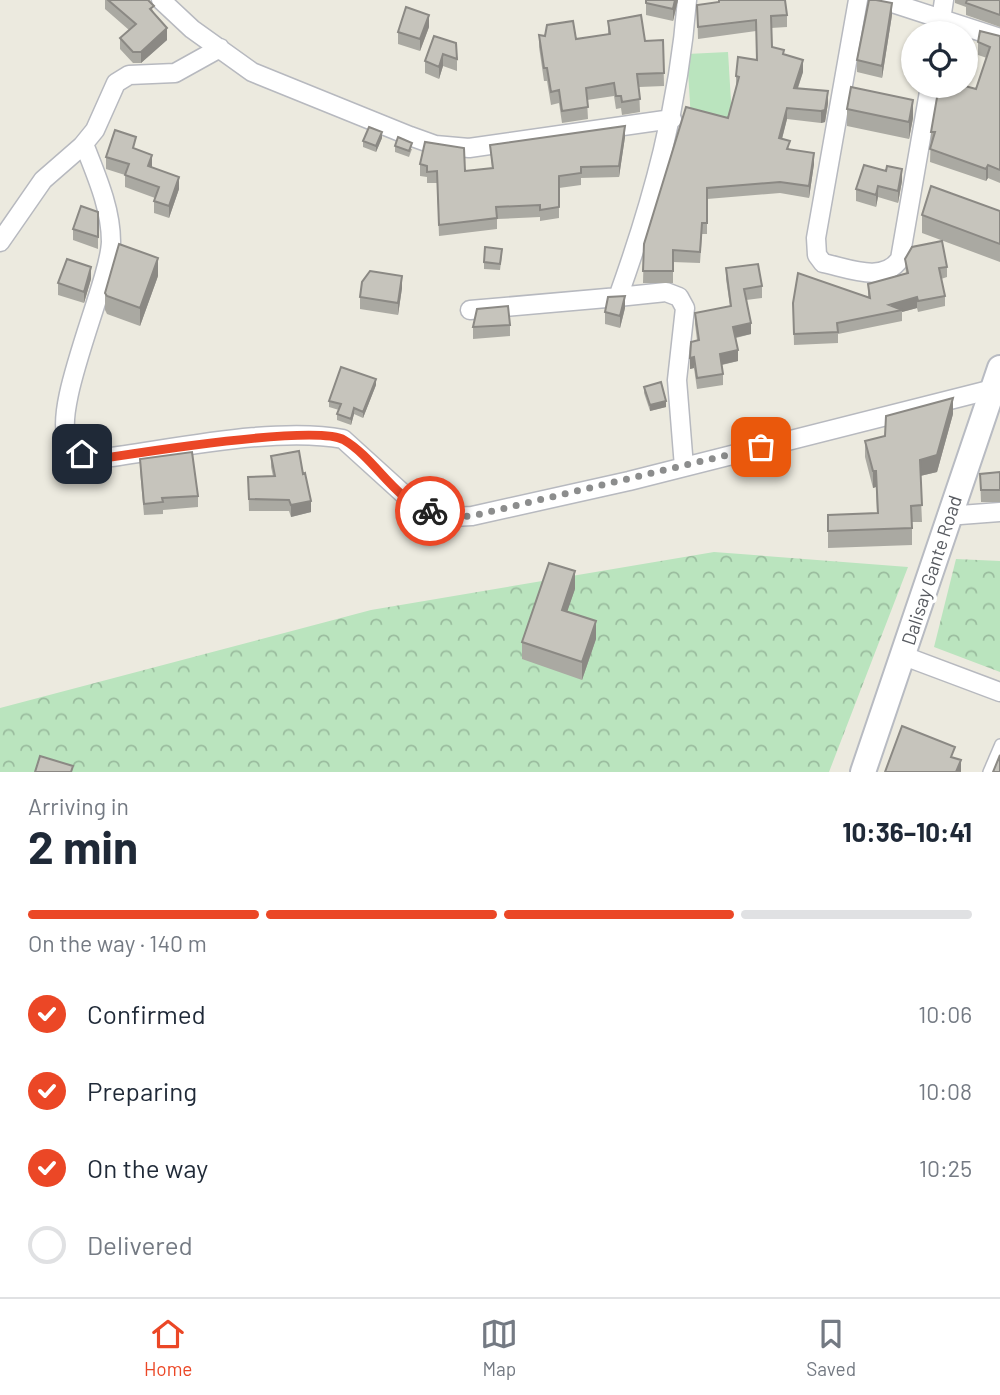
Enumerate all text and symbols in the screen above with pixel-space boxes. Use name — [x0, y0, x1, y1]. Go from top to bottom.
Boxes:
map controls — [901, 21, 978, 98]
button: locate — [901, 21, 978, 98]
pin — [731, 417, 791, 477]
pin — [52, 424, 112, 484]
icon: bag — [742, 428, 780, 466]
icon: home — [63, 435, 101, 473]
courier — [395, 476, 465, 546]
icon: bike — [411, 492, 449, 530]
street label: Dalisay Gante Road — [896, 492, 966, 648]
text: Arriving in — [28, 792, 129, 820]
text: 10:36–10:41 — [842, 816, 972, 847]
text: 2 min — [28, 818, 138, 873]
text: On the way · 140 m — [28, 929, 207, 957]
icon: check — [28, 995, 66, 1033]
text: Confirmed — [87, 998, 206, 1029]
text: 10:06 — [918, 1000, 972, 1028]
icon: check — [28, 1072, 66, 1110]
text: Preparing — [87, 1075, 197, 1106]
text: 10:08 — [918, 1077, 972, 1105]
icon: check — [28, 1149, 66, 1187]
text: On the way — [87, 1152, 208, 1183]
text: 10:25 — [919, 1154, 972, 1182]
text: Delivered — [87, 1229, 193, 1260]
tab: Home — [144, 1315, 192, 1380]
tab: Map — [480, 1315, 518, 1380]
tab: Saved — [806, 1315, 856, 1380]

